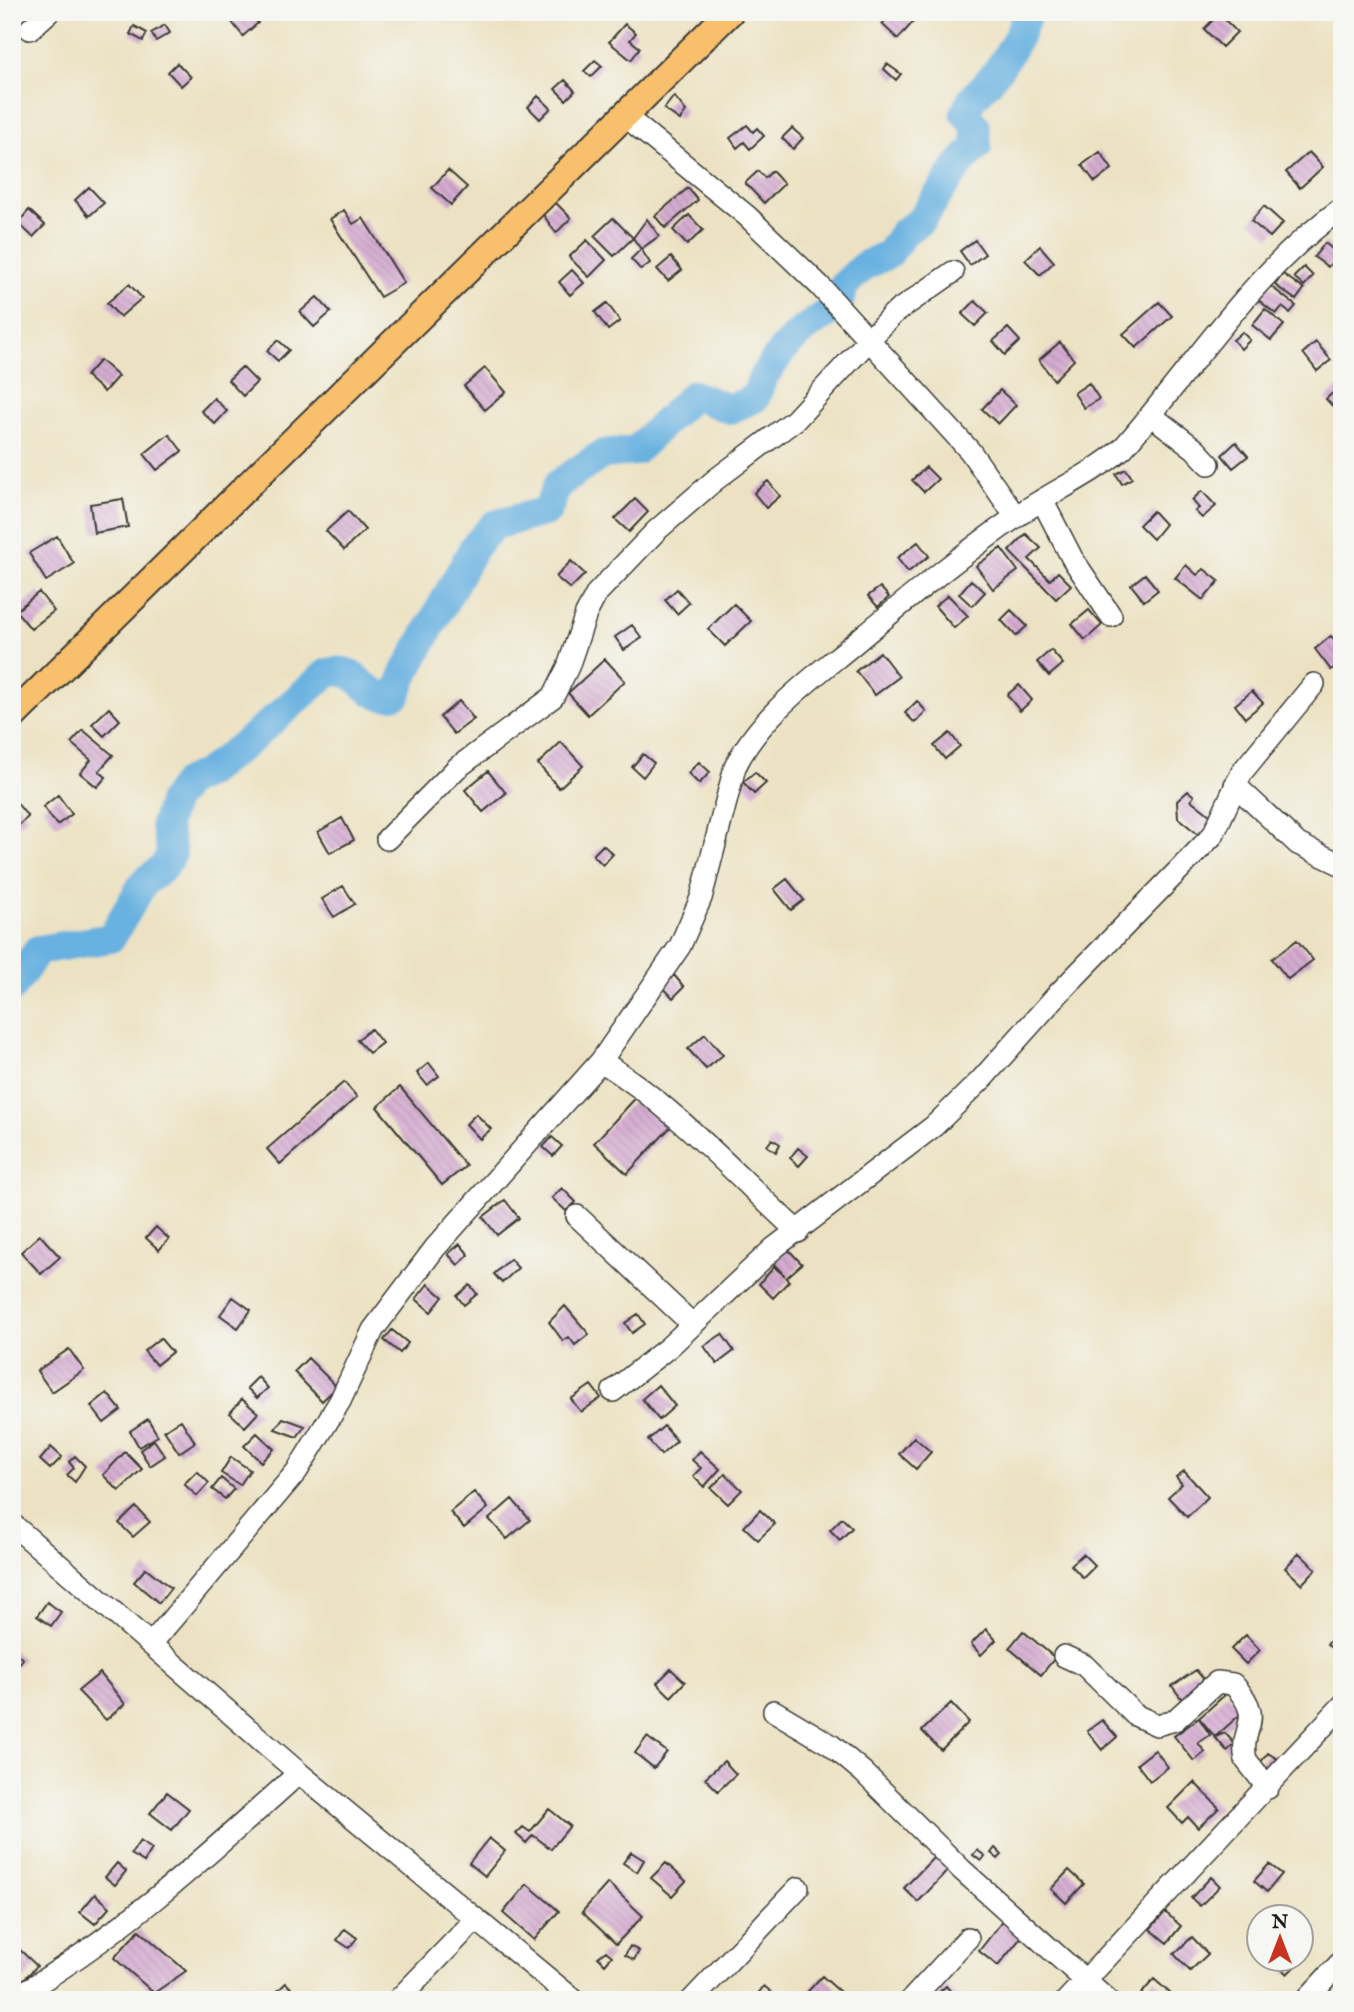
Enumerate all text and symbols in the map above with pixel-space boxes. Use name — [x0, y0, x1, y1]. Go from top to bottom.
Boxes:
north arrow — [1246, 1904, 1316, 1974]
text: N — [1271, 1911, 1289, 1935]

